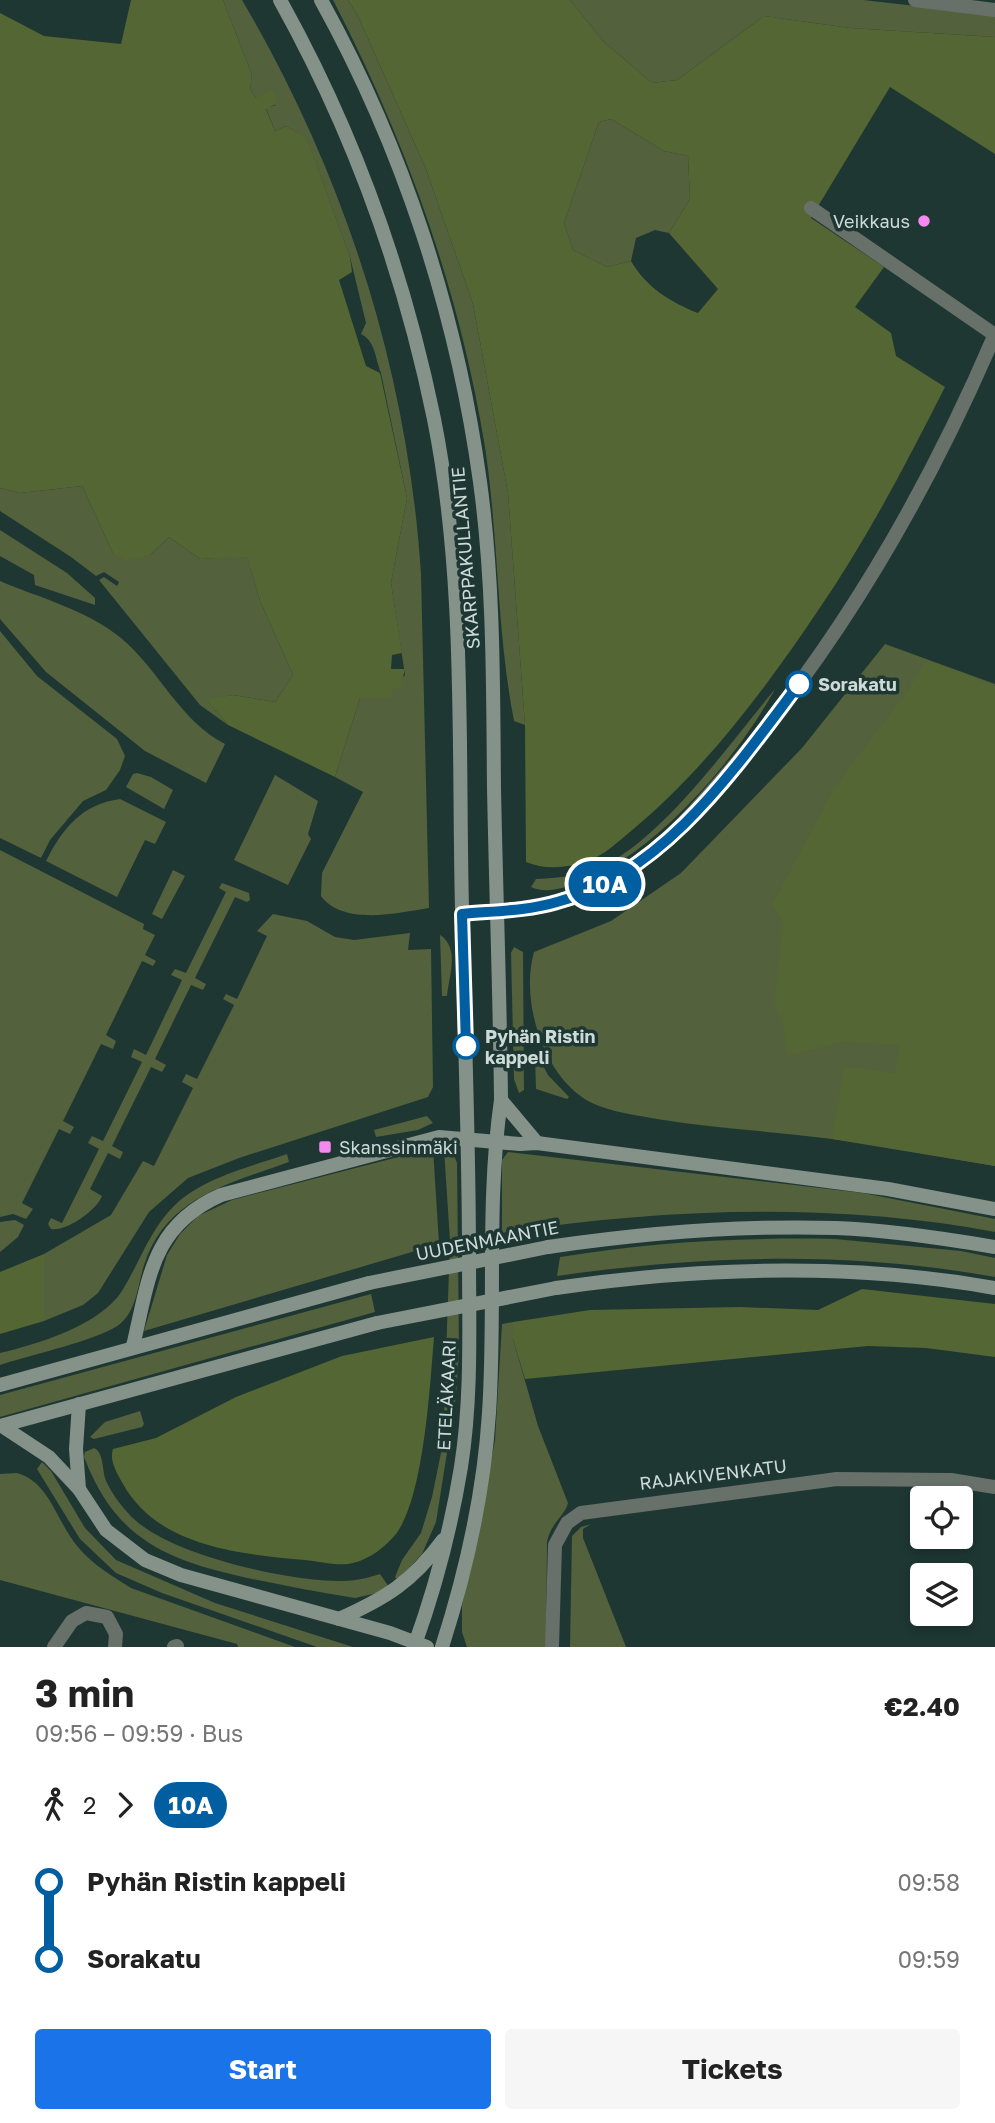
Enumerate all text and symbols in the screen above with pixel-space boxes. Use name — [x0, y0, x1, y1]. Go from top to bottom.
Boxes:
place label: Veikkaus — [833, 210, 910, 232]
marker: Veikkaus — [916, 213, 932, 229]
street label: SKARPPAKULLANTIE — [446, 466, 484, 650]
marker: Sorakatu — [786, 671, 812, 697]
place label: Sorakatu — [818, 673, 897, 695]
line badge: 10A — [565, 861, 645, 907]
text: 10A — [583, 869, 628, 898]
place label: Pyhän Ristin kappeli — [485, 1025, 595, 1068]
marker: Pyhän Ristin kappeli — [453, 1033, 479, 1059]
place label: Skanssinmäki — [339, 1136, 458, 1158]
marker: Skanssinmäki — [317, 1139, 333, 1155]
street label: UUDENMAANTIE — [414, 1215, 560, 1265]
street label: ETELÄKAARI — [432, 1339, 460, 1451]
street label: RAJAKIVENKATU — [638, 1454, 788, 1494]
map controls — [910, 1486, 973, 1626]
button: locate — [910, 1486, 973, 1549]
button: layers — [910, 1563, 973, 1626]
text: 3 min — [35, 1670, 134, 1715]
text: €2.40 — [884, 1691, 960, 1722]
text: 09:56 – 09:59 · Bus — [35, 1719, 243, 1747]
icon: walk — [35, 1786, 73, 1824]
icon: forward — [106, 1786, 144, 1824]
text: 10A — [168, 1790, 213, 1819]
text: 2 — [83, 1791, 96, 1819]
text: Pyhän Ristin kappeli — [87, 1866, 346, 1897]
text: 09:58 — [898, 1868, 960, 1896]
text: Sorakatu — [87, 1943, 201, 1974]
text: 09:59 — [898, 1945, 960, 1973]
button: Start — [35, 2029, 491, 2109]
button: Tickets — [505, 2029, 960, 2109]

